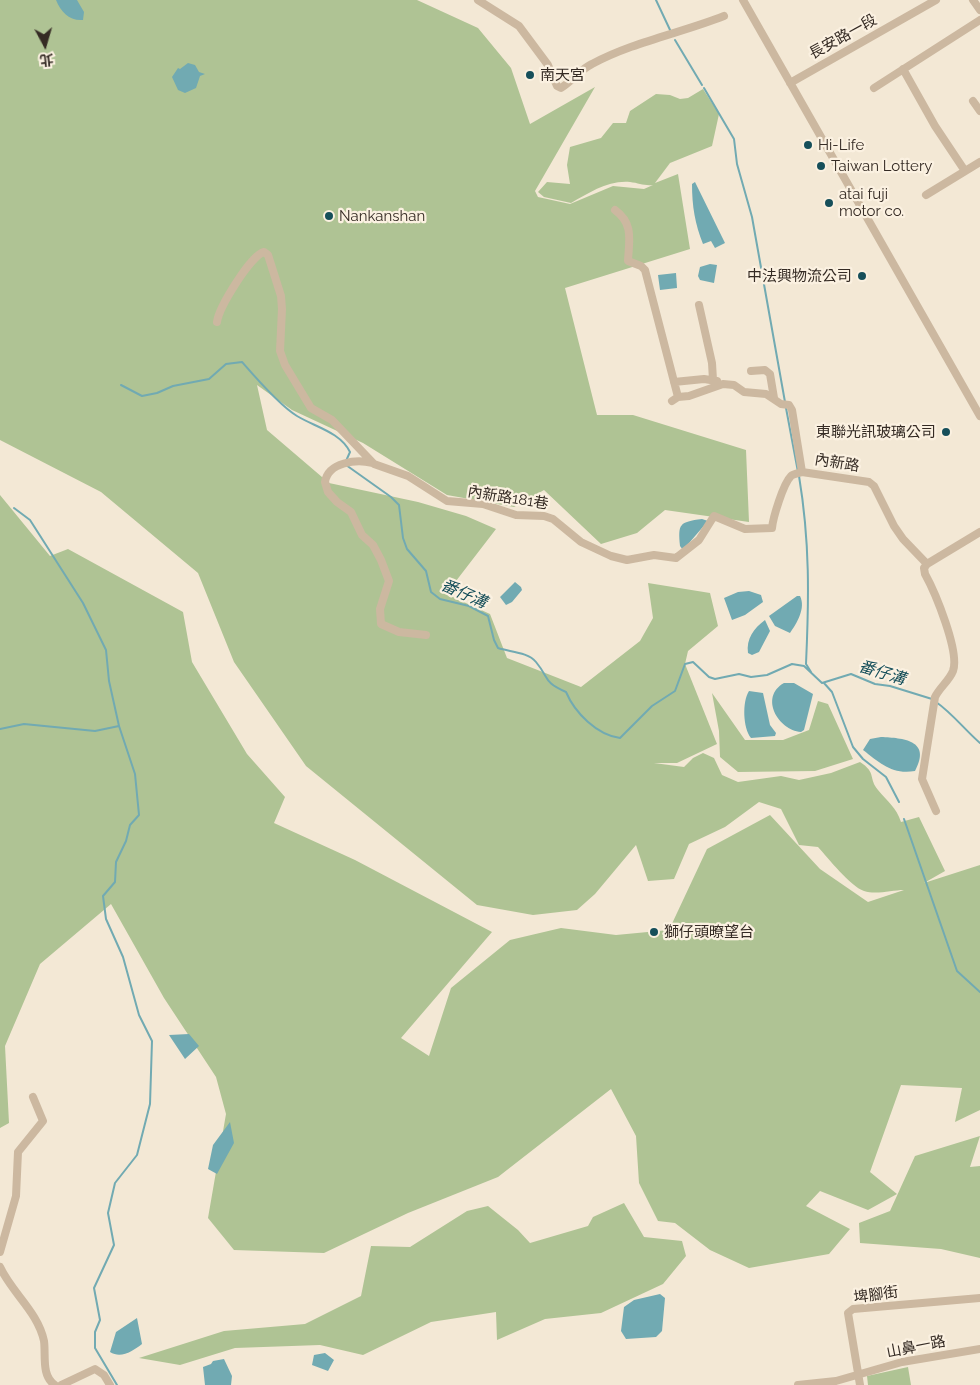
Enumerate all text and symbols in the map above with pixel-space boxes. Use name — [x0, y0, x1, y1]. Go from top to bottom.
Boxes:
street label: 長安路一段 — [806, 11, 880, 63]
north arrow — [20, 20, 70, 70]
text: 北 — [39, 51, 54, 69]
place label: 南天宮 — [540, 66, 585, 84]
marker: 南天宮 — [524, 69, 536, 81]
place label: Hi-Life — [818, 136, 864, 154]
marker: Hi-Life — [802, 139, 814, 151]
place label: Taiwan Lottery — [831, 157, 932, 175]
marker: Taiwan Lottery — [815, 160, 827, 172]
place label: atai fuji motor co. — [839, 185, 904, 220]
marker: atai fuji motor co. — [823, 197, 835, 209]
place label: Nankanshan — [339, 207, 425, 225]
marker: Nankanshan — [323, 210, 335, 222]
place label: 中法興物流公司 — [747, 267, 852, 285]
marker: 中法興物流公司 — [856, 270, 868, 282]
place label: 東聯光訊玻璃公司 — [816, 423, 936, 441]
marker: 東聯光訊玻璃公司 — [940, 426, 952, 438]
street label: 內新路 — [813, 451, 861, 475]
street label: 內新路181巷 — [466, 483, 550, 513]
water label: 番仔溝 — [438, 575, 490, 613]
water label: 番仔溝 — [856, 657, 908, 689]
place label: 獅仔頭暸望台 — [664, 923, 754, 941]
marker: 獅仔頭暸望台 — [648, 926, 660, 938]
street label: 埤腳街 — [852, 1283, 900, 1307]
street label: 山鼻一路 — [885, 1332, 947, 1362]

